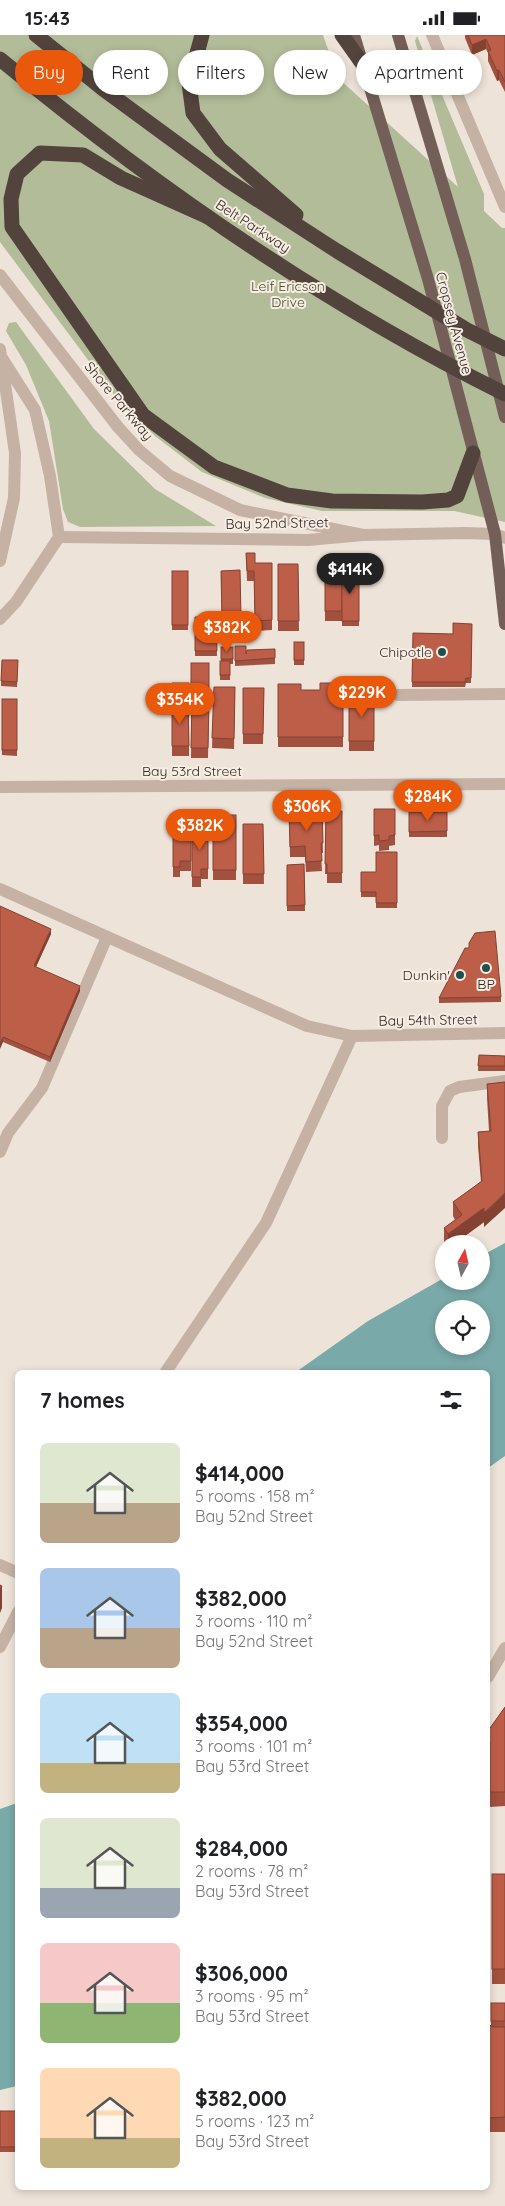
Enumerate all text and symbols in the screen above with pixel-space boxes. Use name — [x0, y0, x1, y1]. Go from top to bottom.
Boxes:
text: 15:43 — [25, 6, 70, 30]
chip: Buy — [15, 50, 83, 95]
chip: Rent — [93, 50, 168, 95]
chip: Filters — [178, 50, 264, 95]
chip: New — [274, 50, 346, 95]
chip: Apartment — [356, 50, 482, 95]
street label: Belt Parkway — [212, 195, 294, 257]
street label: Cropsey Avenue — [432, 270, 476, 376]
park label: Leif Ericson Drive — [251, 277, 325, 311]
street label: Shore Parkway — [81, 358, 157, 444]
street label: Bay 52nd Street — [225, 513, 329, 533]
pin: $414K — [315, 553, 385, 595]
text: $414K — [328, 559, 372, 579]
pin: $382K — [192, 611, 262, 653]
text: $382K — [204, 617, 250, 637]
place label: Chipotle — [379, 643, 432, 661]
marker: Chipotle — [436, 646, 448, 658]
pin: $229K — [327, 675, 397, 718]
text: $229K — [338, 682, 386, 702]
pin: $354K — [145, 683, 215, 725]
text: $354K — [156, 689, 204, 709]
street label: Bay 53rd Street — [142, 762, 242, 780]
pin: $284K — [393, 779, 463, 822]
text: $284K — [404, 786, 452, 806]
pin: $306K — [272, 789, 342, 832]
text: $306K — [283, 796, 331, 816]
pin: $382K — [165, 809, 235, 851]
text: $382K — [177, 815, 223, 835]
marker: BP — [480, 962, 492, 974]
place label: Dunkin' — [403, 966, 450, 984]
marker: Dunkin' — [454, 969, 466, 981]
place label: BP — [477, 975, 495, 993]
street label: Bay 54th Street — [378, 1010, 478, 1030]
north arrow — [435, 1235, 490, 1290]
map controls — [435, 1235, 490, 1355]
button: locate — [435, 1300, 490, 1355]
icon: filters — [437, 1386, 465, 1414]
text: 7 homes — [40, 1387, 125, 1413]
text: $414,000 — [195, 1460, 284, 1486]
icon: home — [80, 1463, 140, 1523]
text: 5 rooms · 158 m² — [195, 1486, 315, 1506]
text: Bay 52nd Street — [195, 1506, 313, 1526]
text: $382,000 — [195, 1585, 287, 1611]
icon: home — [80, 1588, 140, 1648]
text: 3 rooms · 110 m² — [195, 1611, 312, 1631]
text: Bay 52nd Street — [195, 1631, 313, 1651]
text: $354,000 — [195, 1710, 288, 1736]
icon: home — [80, 1713, 140, 1773]
text: 3 rooms · 101 m² — [195, 1736, 312, 1756]
text: Bay 53rd Street — [195, 1756, 309, 1776]
text: $284,000 — [195, 1835, 288, 1861]
icon: home — [80, 1838, 140, 1898]
text: 2 rooms · 78 m² — [195, 1861, 308, 1881]
text: Bay 53rd Street — [195, 1881, 309, 1901]
text: $306,000 — [195, 1960, 288, 1986]
icon: home — [80, 1963, 140, 2023]
text: 3 rooms · 95 m² — [195, 1986, 309, 2006]
text: Bay 53rd Street — [195, 2006, 309, 2026]
text: $382,000 — [195, 2085, 287, 2111]
icon: home — [80, 2088, 140, 2148]
text: 5 rooms · 123 m² — [195, 2111, 314, 2131]
text: Bay 53rd Street — [195, 2131, 309, 2151]

